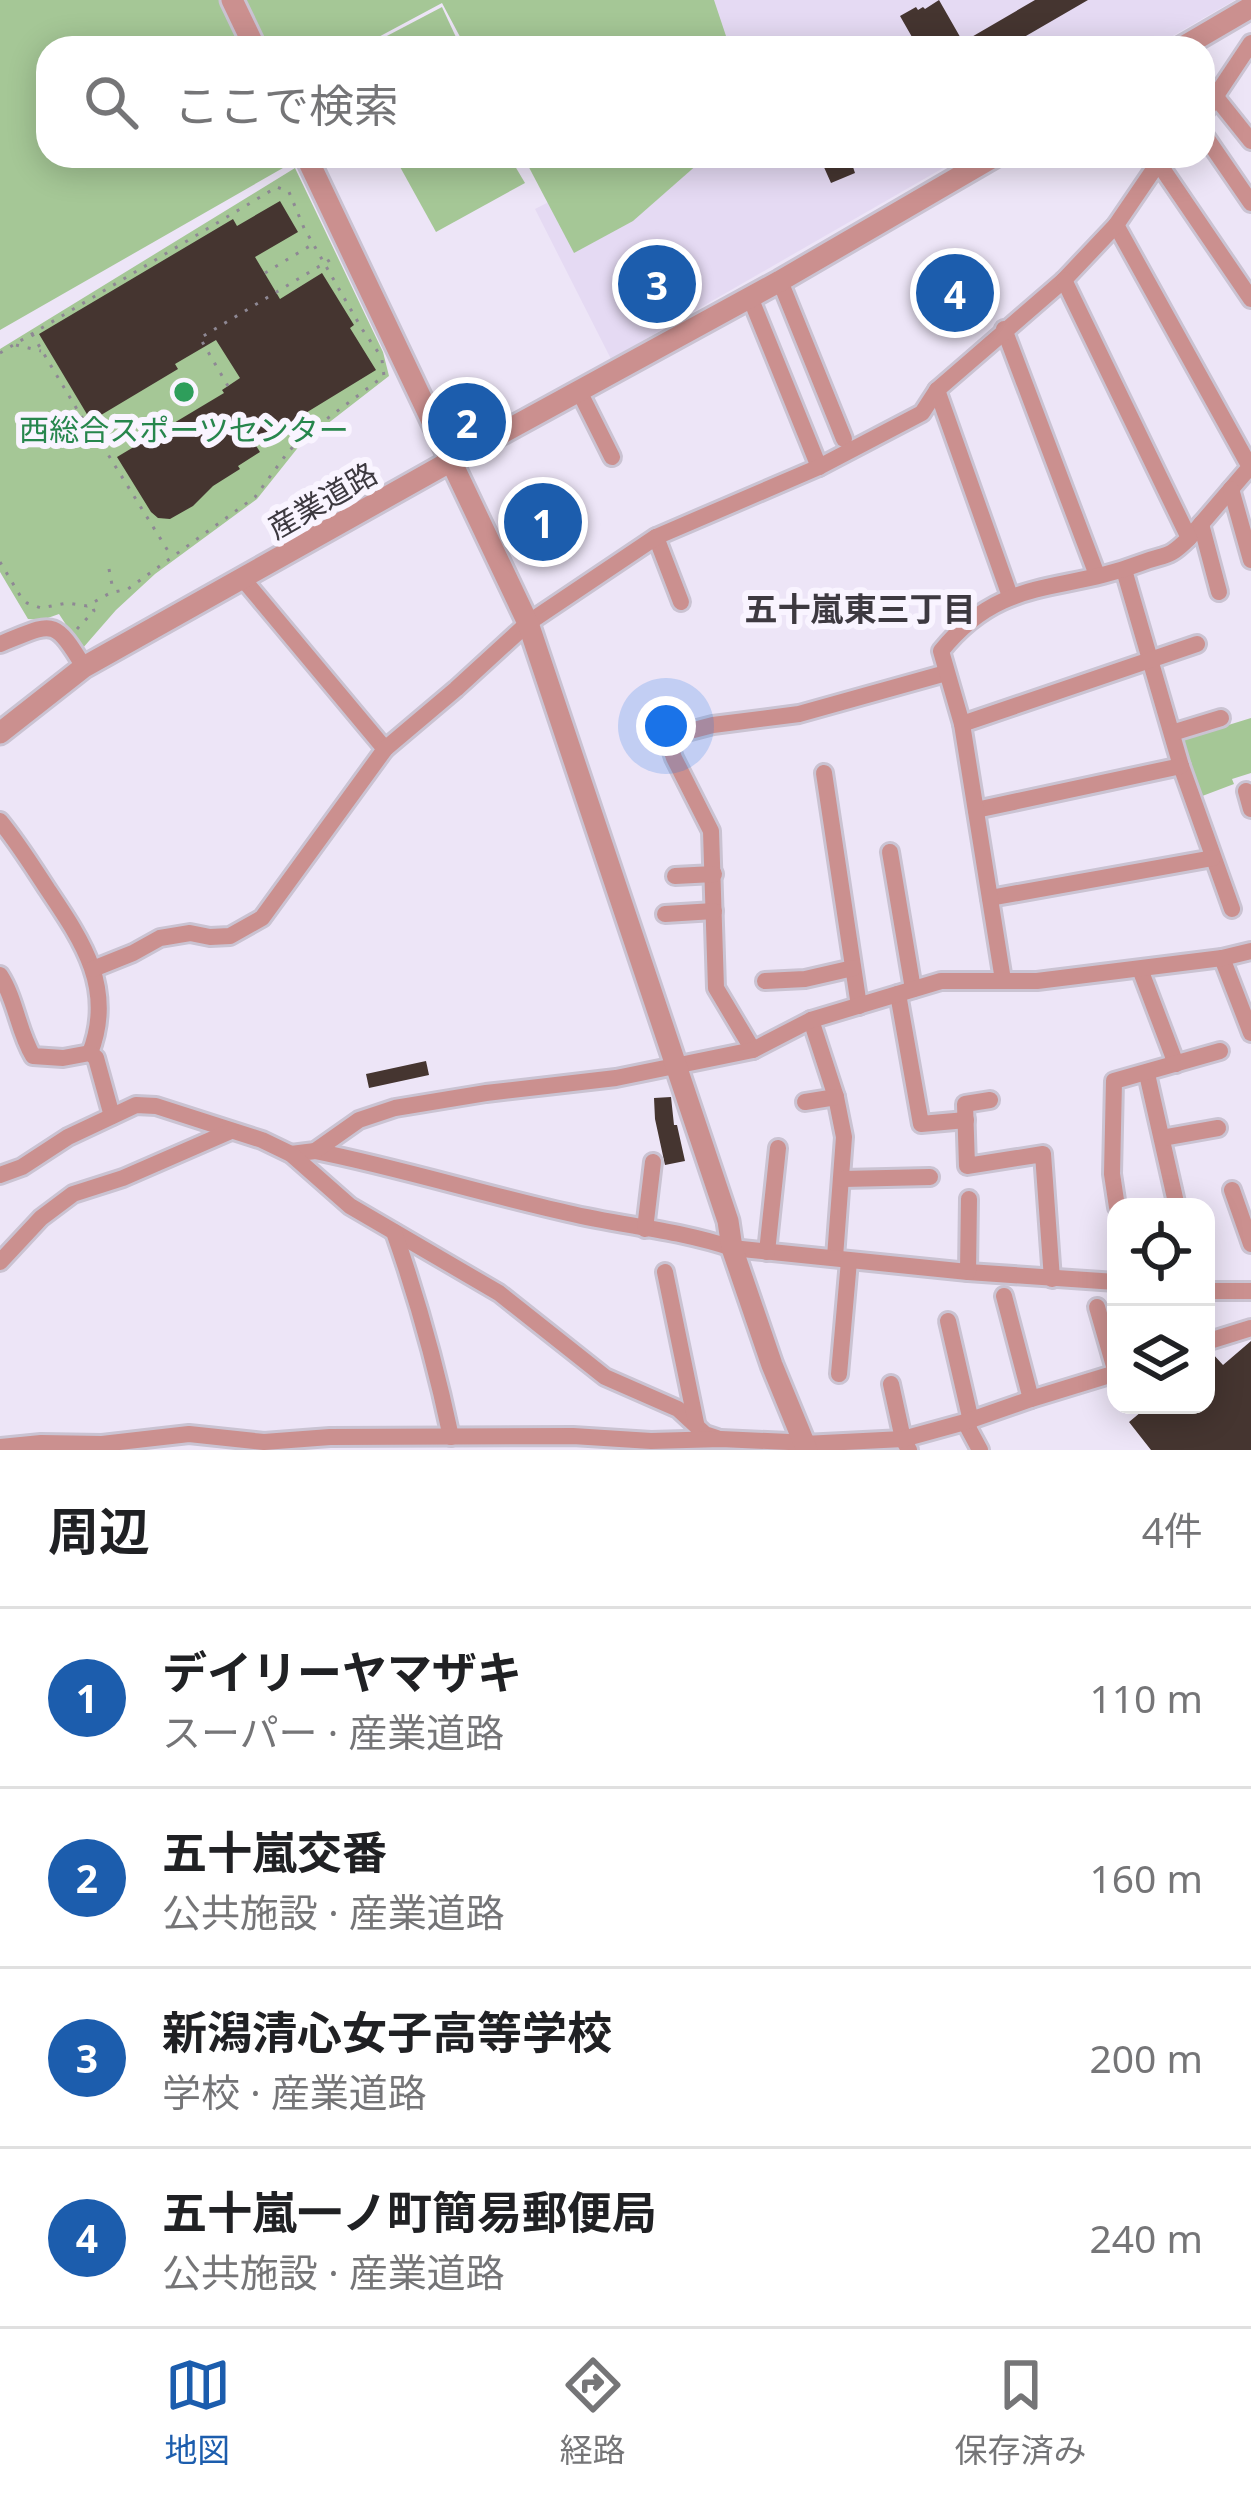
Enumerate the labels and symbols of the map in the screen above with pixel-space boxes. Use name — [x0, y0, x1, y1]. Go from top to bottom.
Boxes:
pin: 3 — [618, 239, 696, 329]
pin: 4 — [916, 248, 994, 338]
pin: 2 — [428, 377, 506, 467]
marker: 西総合スポーツセンター — [171, 379, 197, 405]
place label: 西総合スポーツセンター — [19, 409, 349, 450]
street label: 産業道路 — [260, 452, 384, 548]
pin: 1 — [504, 477, 582, 567]
district label: 五十嵐東三丁目 — [745, 586, 976, 631]
your location — [636, 696, 696, 756]

